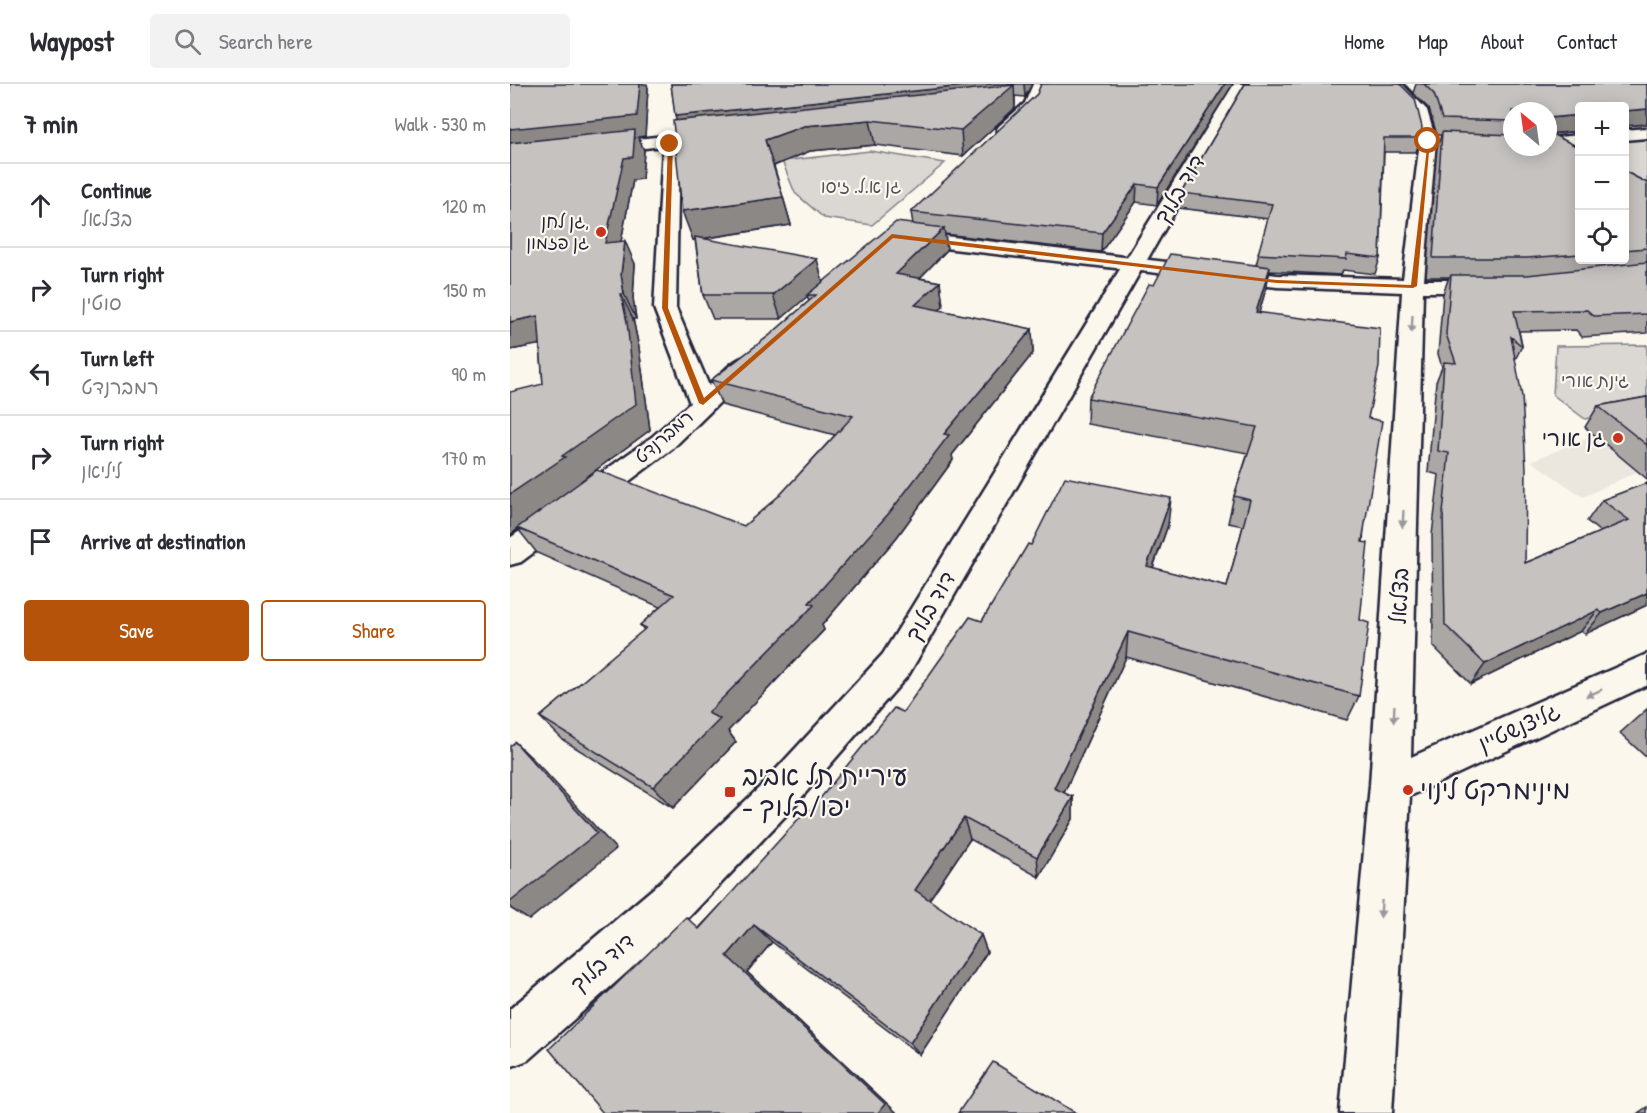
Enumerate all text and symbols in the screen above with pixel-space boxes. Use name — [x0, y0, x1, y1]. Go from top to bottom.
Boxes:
search box — [150, 14, 570, 68]
text: Waypost — [30, 22, 114, 60]
icon: search — [171, 25, 204, 58]
text: Search here — [219, 26, 313, 56]
text: Home — [1344, 27, 1385, 56]
text: Map — [1418, 27, 1448, 56]
text: About — [1481, 27, 1524, 56]
text: Contact — [1557, 27, 1617, 56]
north arrow — [1503, 102, 1557, 156]
map controls — [1575, 102, 1629, 264]
button: + — [1575, 102, 1629, 156]
text: 7 min — [24, 106, 78, 141]
text: Walk · 530 m — [394, 110, 486, 137]
route start — [1414, 127, 1440, 153]
route end — [656, 130, 682, 156]
street label: דוד בלוך — [1147, 149, 1211, 229]
button: − — [1575, 156, 1629, 210]
park label: גן א.ל. זיסו — [821, 174, 901, 199]
text: Continue — [81, 175, 152, 205]
icon: ahead — [24, 189, 57, 222]
text: 120 m — [442, 192, 486, 219]
text: בצלאל — [81, 205, 132, 232]
place label: גן לחן, גן פזמון — [526, 209, 589, 255]
button: locate — [1575, 210, 1629, 264]
marker: גן לחן, גן פזמון — [594, 225, 608, 239]
text: Turn right — [81, 259, 164, 289]
icon: right — [24, 273, 57, 306]
text: 150 m — [443, 276, 486, 303]
text: סוטין — [81, 289, 122, 316]
one-way arrow — [1407, 315, 1416, 334]
text: Turn left — [81, 343, 154, 373]
icon: left — [24, 357, 57, 390]
text: 90 m — [452, 360, 486, 387]
park label: גינת אורי — [1561, 368, 1629, 393]
text: רמברנדט — [81, 373, 159, 400]
street label: רמברנדט — [629, 404, 698, 469]
place label: גן אורי — [1542, 423, 1606, 453]
text: Turn right — [81, 427, 164, 457]
marker: גן אורי — [1611, 431, 1625, 445]
icon: right — [24, 441, 57, 474]
text: 170 m — [442, 444, 486, 471]
text: ליליאן — [81, 457, 122, 484]
one-way arrow — [1398, 510, 1407, 529]
icon: arrive — [24, 525, 57, 558]
text: Arrive at destination — [81, 526, 246, 556]
street label: דוד בלוך — [898, 565, 962, 647]
street label: בצלאל — [1383, 567, 1415, 625]
button: Save — [24, 600, 249, 661]
button: Share — [261, 600, 486, 661]
one-way arrow — [1584, 688, 1602, 698]
street label: גליצנשטיין — [1473, 696, 1565, 758]
one-way arrow — [1389, 704, 1398, 723]
place label: עיריית תל אביב - יפו/בלוך — [742, 757, 908, 824]
place label: מינימרקט לינוי — [1420, 771, 1571, 807]
marker: מינימרקט לינוי — [1401, 783, 1415, 797]
marker: עיריית תל אביב - יפו/בלוך — [723, 785, 737, 799]
one-way arrow — [1376, 899, 1386, 918]
street label: דוד בלוך — [563, 926, 641, 998]

